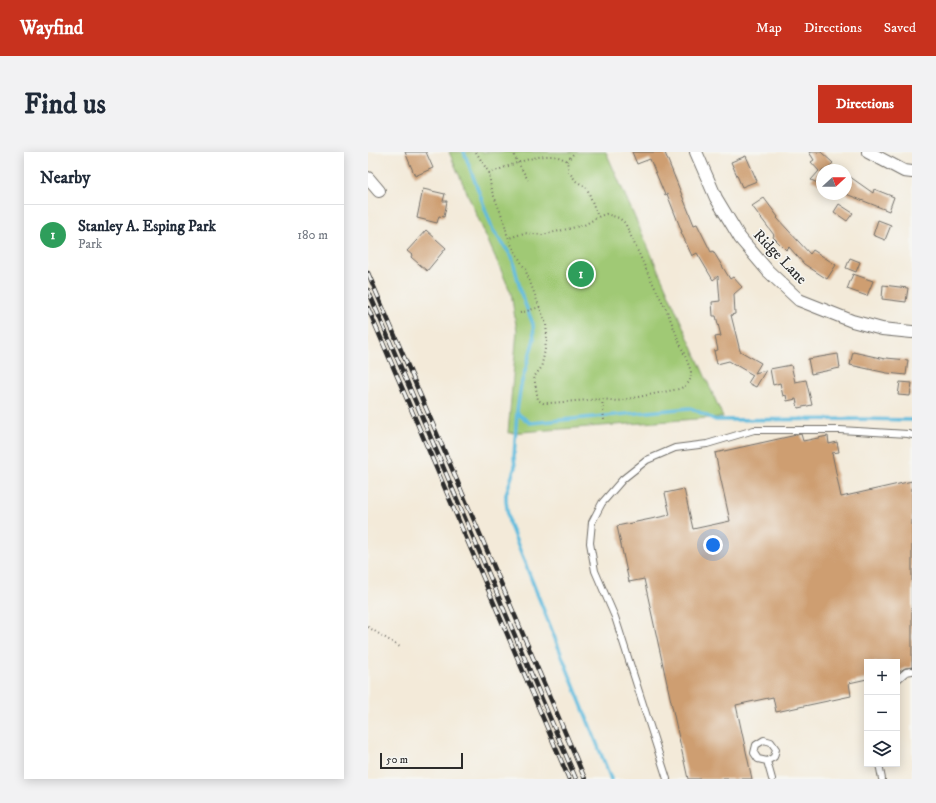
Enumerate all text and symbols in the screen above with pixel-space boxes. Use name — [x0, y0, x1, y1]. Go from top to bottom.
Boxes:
text: Wayfind — [20, 17, 83, 40]
text: Map — [756, 19, 782, 37]
text: Directions — [804, 19, 862, 37]
text: Saved — [884, 19, 916, 37]
button: Directions — [818, 85, 912, 123]
text: Find us — [24, 87, 106, 122]
north arrow — [816, 164, 852, 200]
text: Nearby — [40, 167, 90, 189]
text: Stanley A. Esping Park — [78, 217, 216, 236]
street label: Ridge Lane — [749, 225, 811, 289]
text: 1 — [51, 227, 55, 243]
text: 180 m — [297, 227, 328, 243]
text: Park — [78, 236, 102, 252]
pin: 1 — [568, 259, 594, 289]
your location — [703, 535, 723, 555]
map controls — [864, 659, 900, 767]
button: + — [864, 659, 900, 695]
button: − — [864, 695, 900, 731]
button: layers — [864, 731, 900, 767]
scale bar — [380, 751, 463, 770]
text: 50 m — [386, 753, 408, 767]

